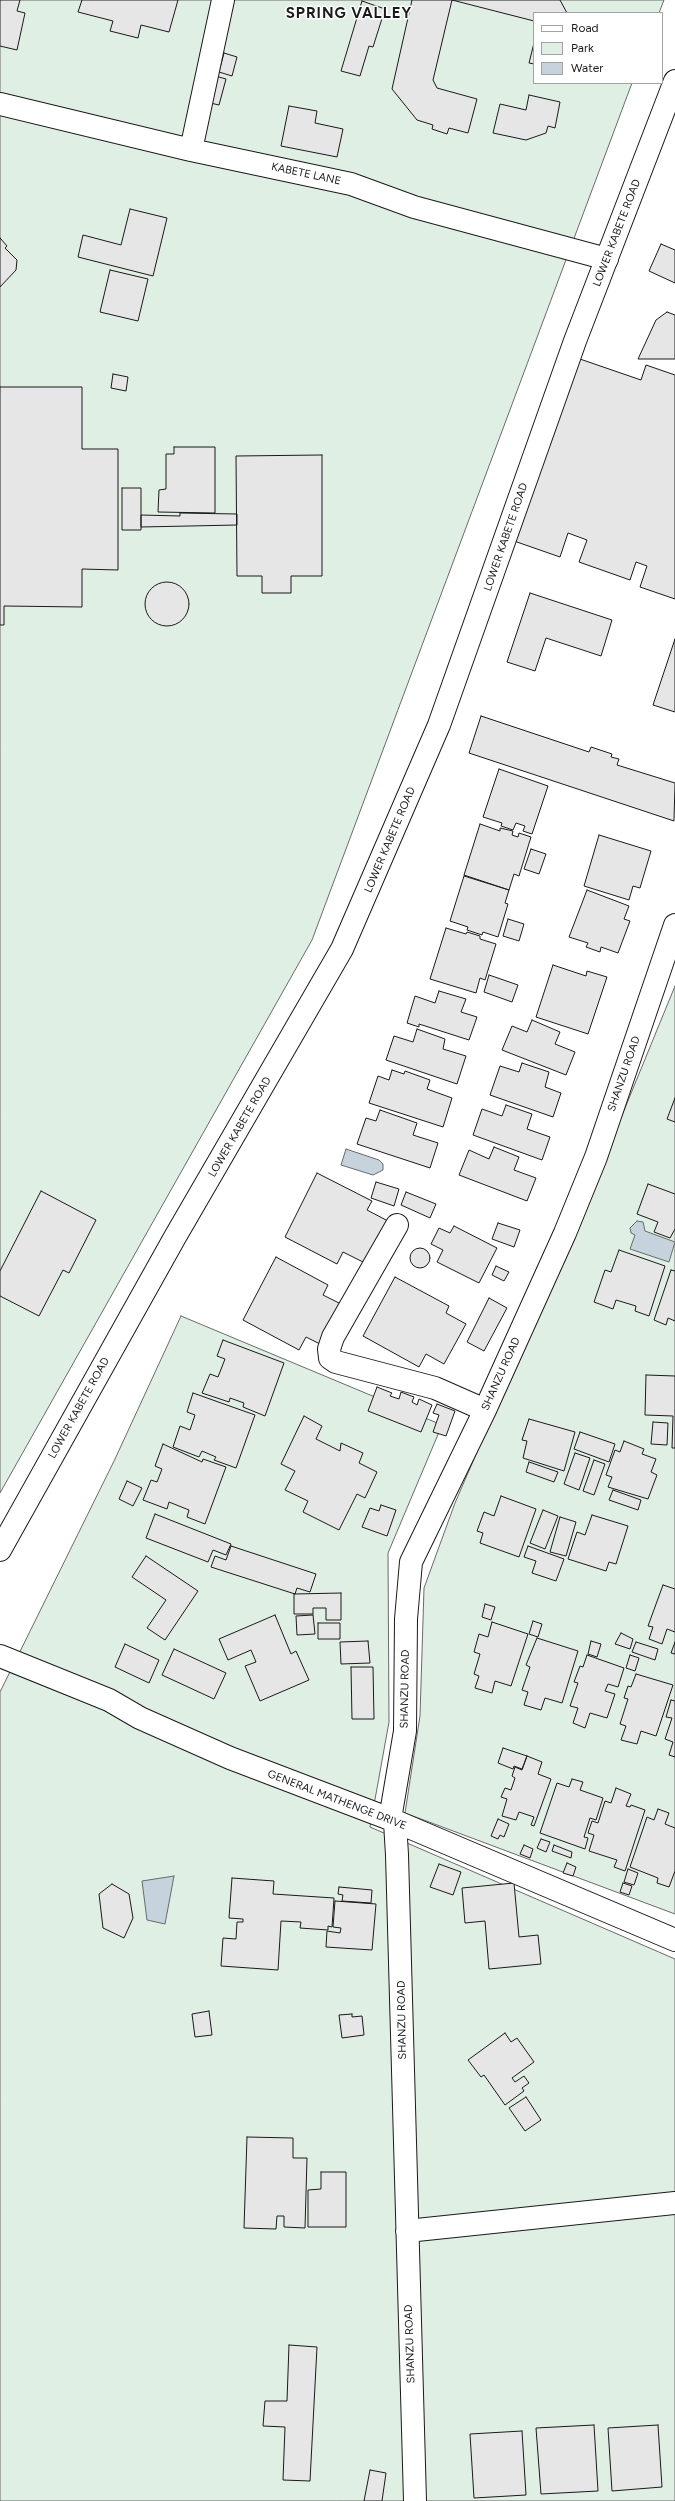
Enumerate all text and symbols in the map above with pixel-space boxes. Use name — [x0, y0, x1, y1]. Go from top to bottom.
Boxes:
district label: SPRING VALLEY — [286, 5, 412, 23]
legend — [533, 12, 663, 84]
text: Road — [571, 21, 599, 35]
text: Park — [571, 41, 594, 55]
text: Water — [571, 61, 603, 75]
street label: KABETE LANE — [270, 160, 342, 188]
street label: LOWER KABETE ROAD — [590, 178, 644, 288]
street label: LOWER KABETE ROAD — [481, 481, 531, 593]
street label: LOWER KABETE ROAD — [362, 785, 418, 895]
street label: SHANZU ROAD — [605, 1035, 643, 1113]
street label: LOWER KABETE ROAD — [206, 1074, 274, 1180]
street label: SHANZU ROAD — [479, 1335, 523, 1413]
street label: LOWER KABETE ROAD — [46, 1355, 112, 1461]
street label: SHANZU ROAD — [398, 1649, 412, 1729]
street label: GENERAL MATHENGE DRIVE — [266, 1767, 408, 1833]
street label: SHANZU ROAD — [395, 1980, 409, 2060]
street label: SHANZU ROAD — [402, 2304, 418, 2384]

